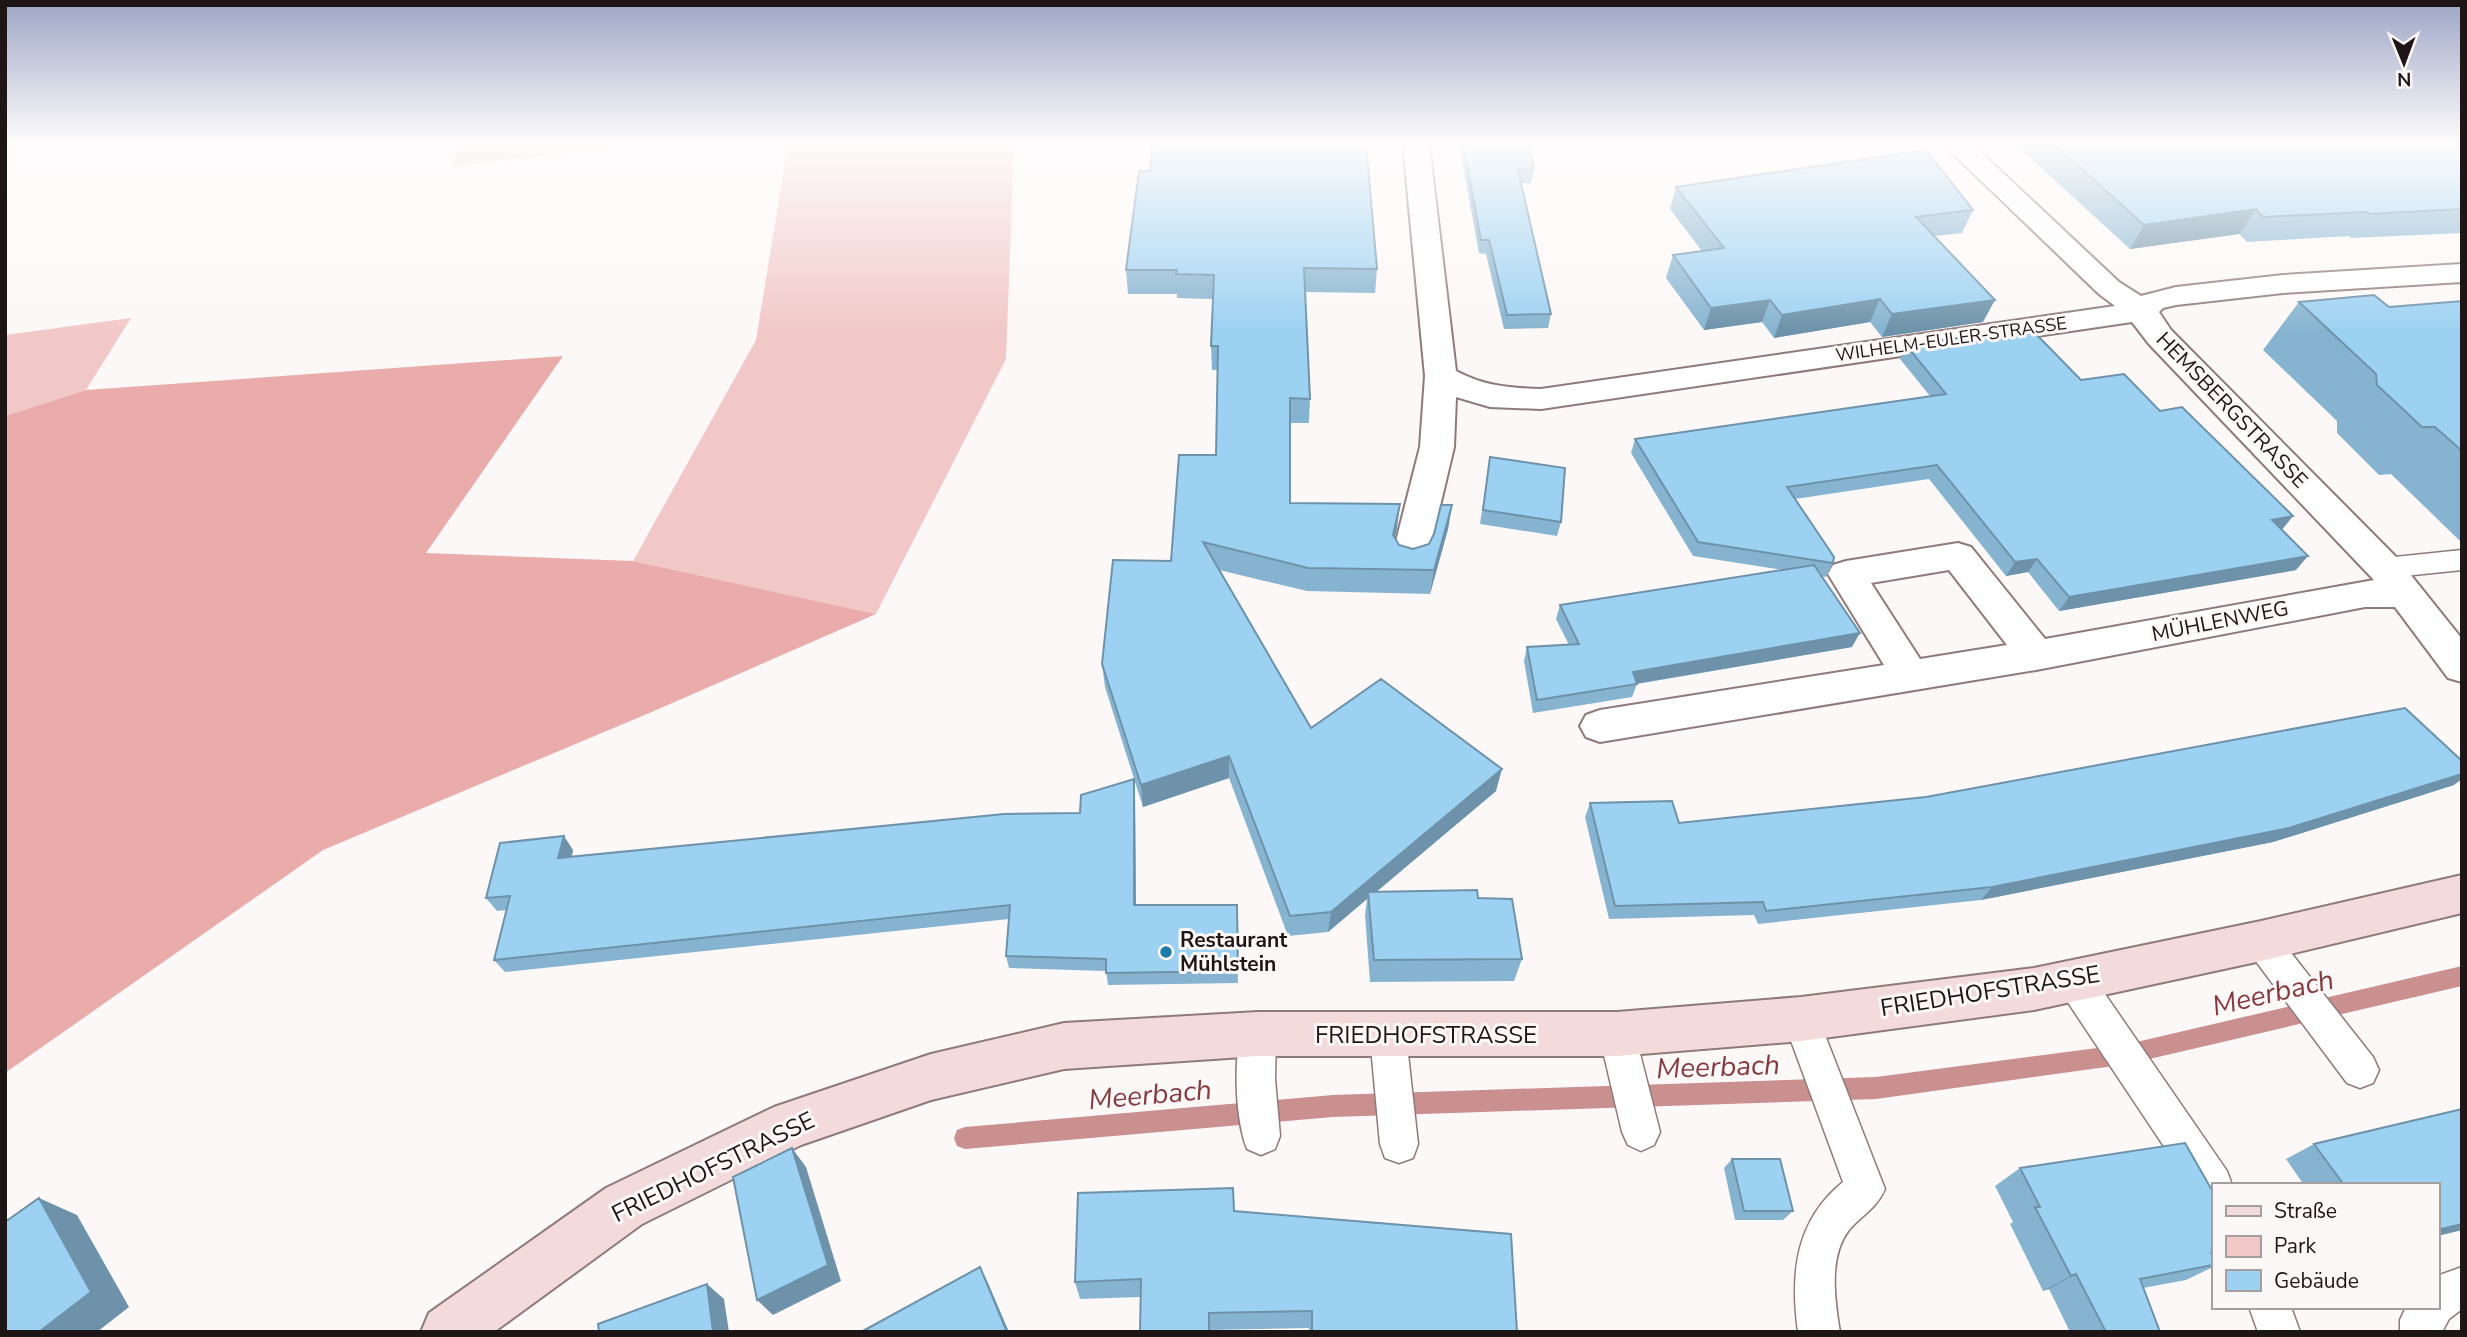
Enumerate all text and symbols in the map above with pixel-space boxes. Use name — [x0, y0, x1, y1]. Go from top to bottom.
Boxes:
north arrow — [2369, 28, 2439, 98]
text: N — [2397, 66, 2412, 92]
street label: WILHELM-EULER-STRASSE — [1834, 311, 2068, 367]
street label: HEMSBERGSTRASSE — [2150, 326, 2314, 494]
street label: MÜHLENWEG — [2149, 594, 2291, 648]
place label: Restaurant Mühlstein — [1180, 926, 1288, 978]
marker: Restaurant Mühlstein — [1158, 944, 1174, 960]
street label: FRIEDHOFSTRASSE — [1878, 958, 2102, 1024]
water label: Meerbach — [2208, 961, 2338, 1025]
street label: FRIEDHOFSTRASSE — [1315, 1019, 1537, 1051]
water label: Meerbach — [1655, 1046, 1781, 1088]
water label: Meerbach — [1087, 1071, 1213, 1119]
street label: FRIEDHOFSTRASSE — [606, 1104, 820, 1230]
legend — [2212, 1183, 2439, 1309]
text: Straße — [2274, 1197, 2337, 1225]
text: Park — [2274, 1232, 2316, 1260]
text: Gebäude — [2274, 1267, 2359, 1295]

